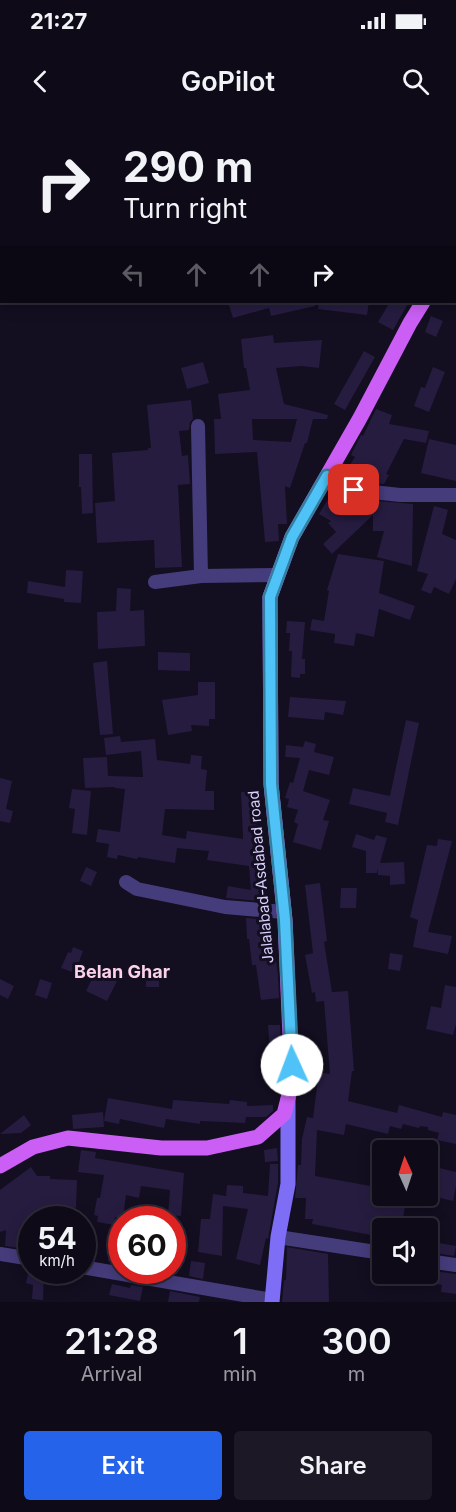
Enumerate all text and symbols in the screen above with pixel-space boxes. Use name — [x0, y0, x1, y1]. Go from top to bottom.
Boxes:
text: 21:27 — [30, 8, 87, 34]
icon: back — [24, 65, 57, 98]
text: GoPilot — [181, 65, 275, 98]
icon: search — [399, 65, 432, 98]
text: 290 m — [123, 141, 253, 192]
icon: right — [24, 144, 102, 222]
text: Turn right — [123, 192, 247, 225]
icon: left — [117, 258, 150, 291]
icon: ahead — [180, 258, 213, 291]
icon: ahead — [243, 258, 276, 291]
icon: right — [306, 258, 339, 291]
pin — [328, 464, 379, 515]
icon: arrive — [337, 473, 370, 506]
street label: Jalalabad-Asdabad road — [243, 790, 278, 964]
district label: Belan Ghar — [74, 961, 170, 982]
position arrow — [260, 1033, 324, 1097]
north arrow — [372, 1140, 438, 1206]
map controls — [372, 1140, 438, 1284]
speed limit sign: 60 — [108, 1206, 186, 1284]
button: sound — [372, 1218, 438, 1284]
text: 54 — [37, 1220, 77, 1256]
text: km/h — [39, 1251, 75, 1270]
text: 21:28 — [64, 1319, 159, 1363]
text: 1 — [232, 1319, 248, 1363]
text: 300 — [321, 1319, 392, 1363]
text: Arrival — [81, 1362, 142, 1386]
text: min — [223, 1362, 257, 1386]
text: m — [348, 1362, 365, 1386]
button: Exit — [24, 1431, 222, 1500]
button: Share — [234, 1431, 432, 1500]

